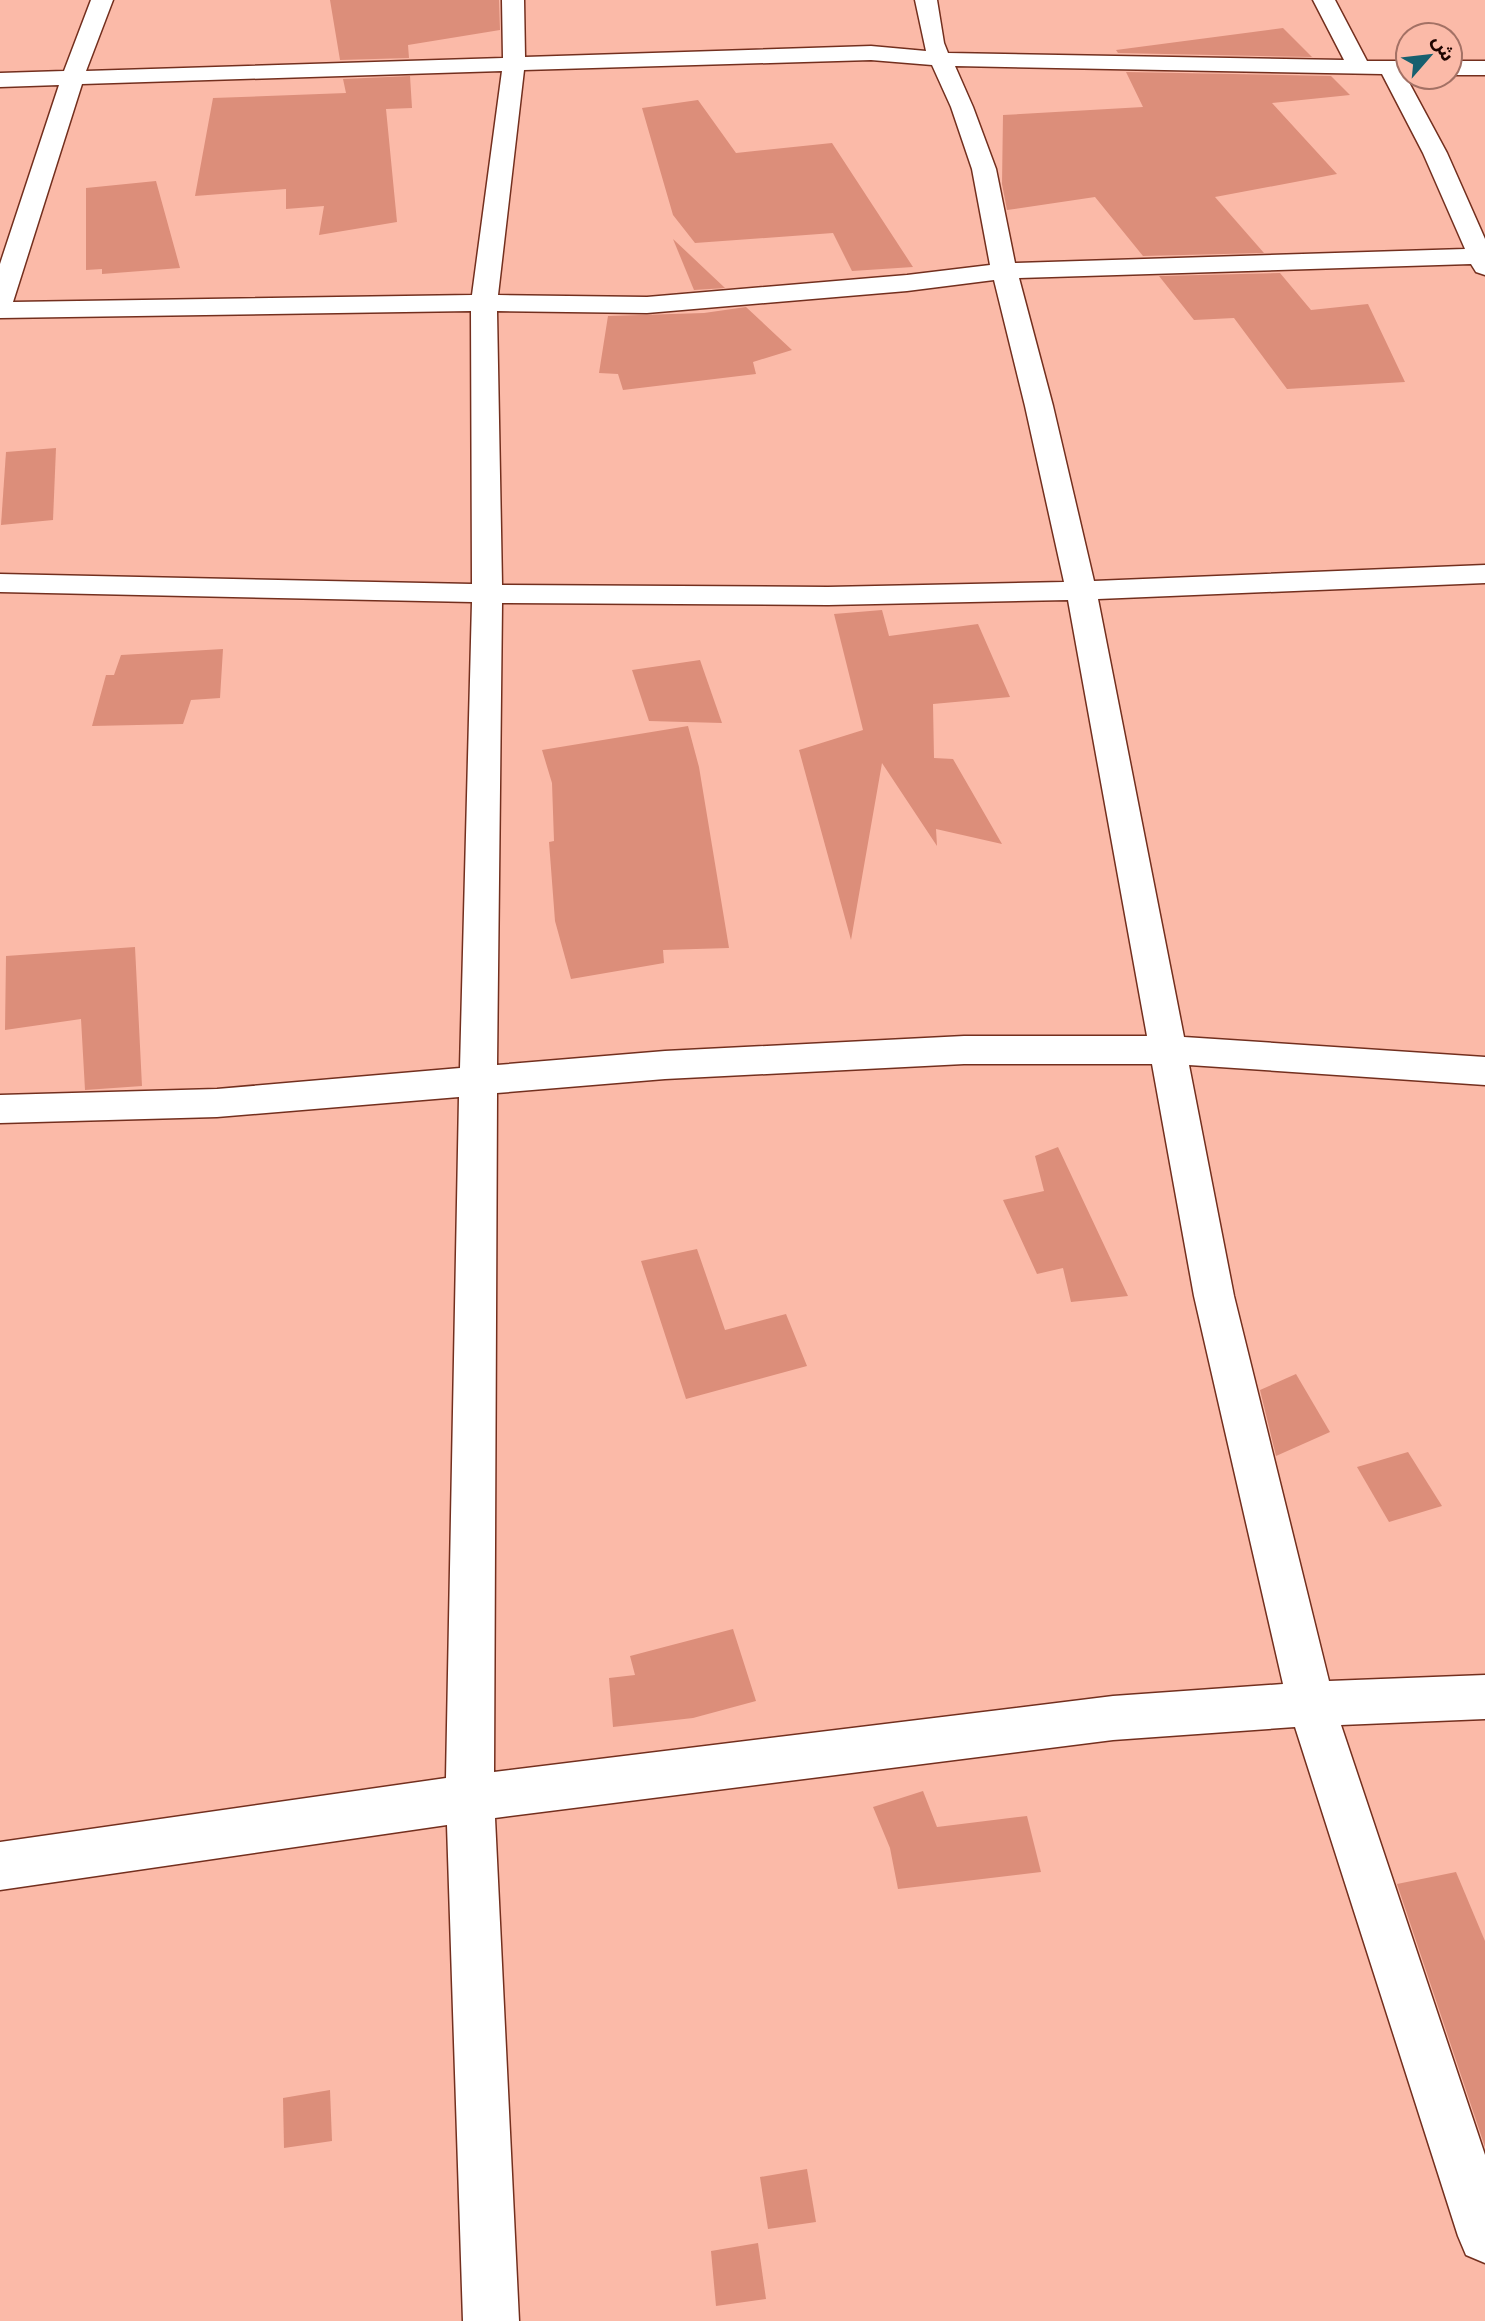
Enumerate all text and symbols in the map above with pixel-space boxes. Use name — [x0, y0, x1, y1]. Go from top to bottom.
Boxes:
north arrow — [1394, 21, 1464, 91]
text: ش — [1427, 31, 1460, 65]

